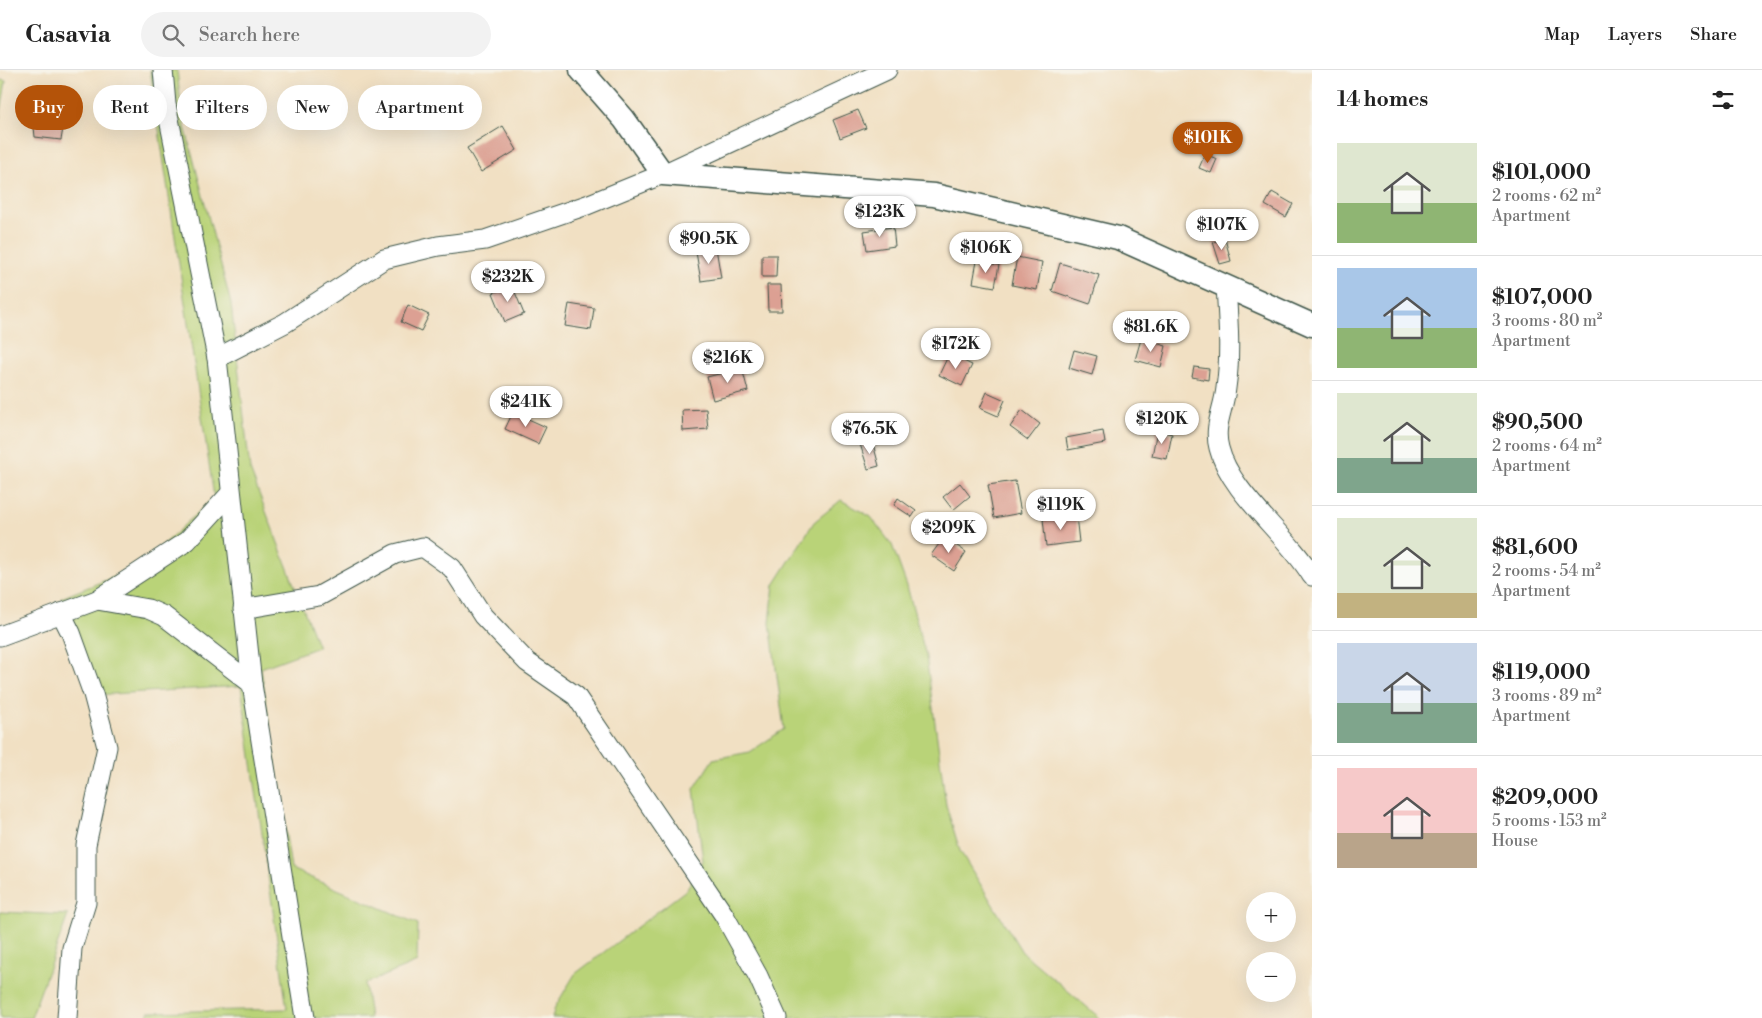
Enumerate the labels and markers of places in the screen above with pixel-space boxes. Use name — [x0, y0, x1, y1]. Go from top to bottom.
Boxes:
pin: $101K — [1173, 122, 1243, 164]
pin: $123K — [845, 196, 915, 238]
pin: $107K — [1187, 208, 1257, 251]
pin: $90.5K — [668, 222, 750, 265]
pin: $106K — [951, 232, 1021, 274]
pin: $232K — [473, 260, 543, 303]
pin: $81.6K — [1110, 310, 1192, 353]
pin: $172K — [921, 328, 991, 370]
pin: $216K — [693, 342, 763, 384]
pin: $241K — [491, 386, 561, 428]
pin: $120K — [1127, 402, 1197, 445]
pin: $76.5K — [829, 412, 911, 455]
pin: $119K — [1026, 488, 1096, 531]
pin: $209K — [914, 512, 984, 554]

